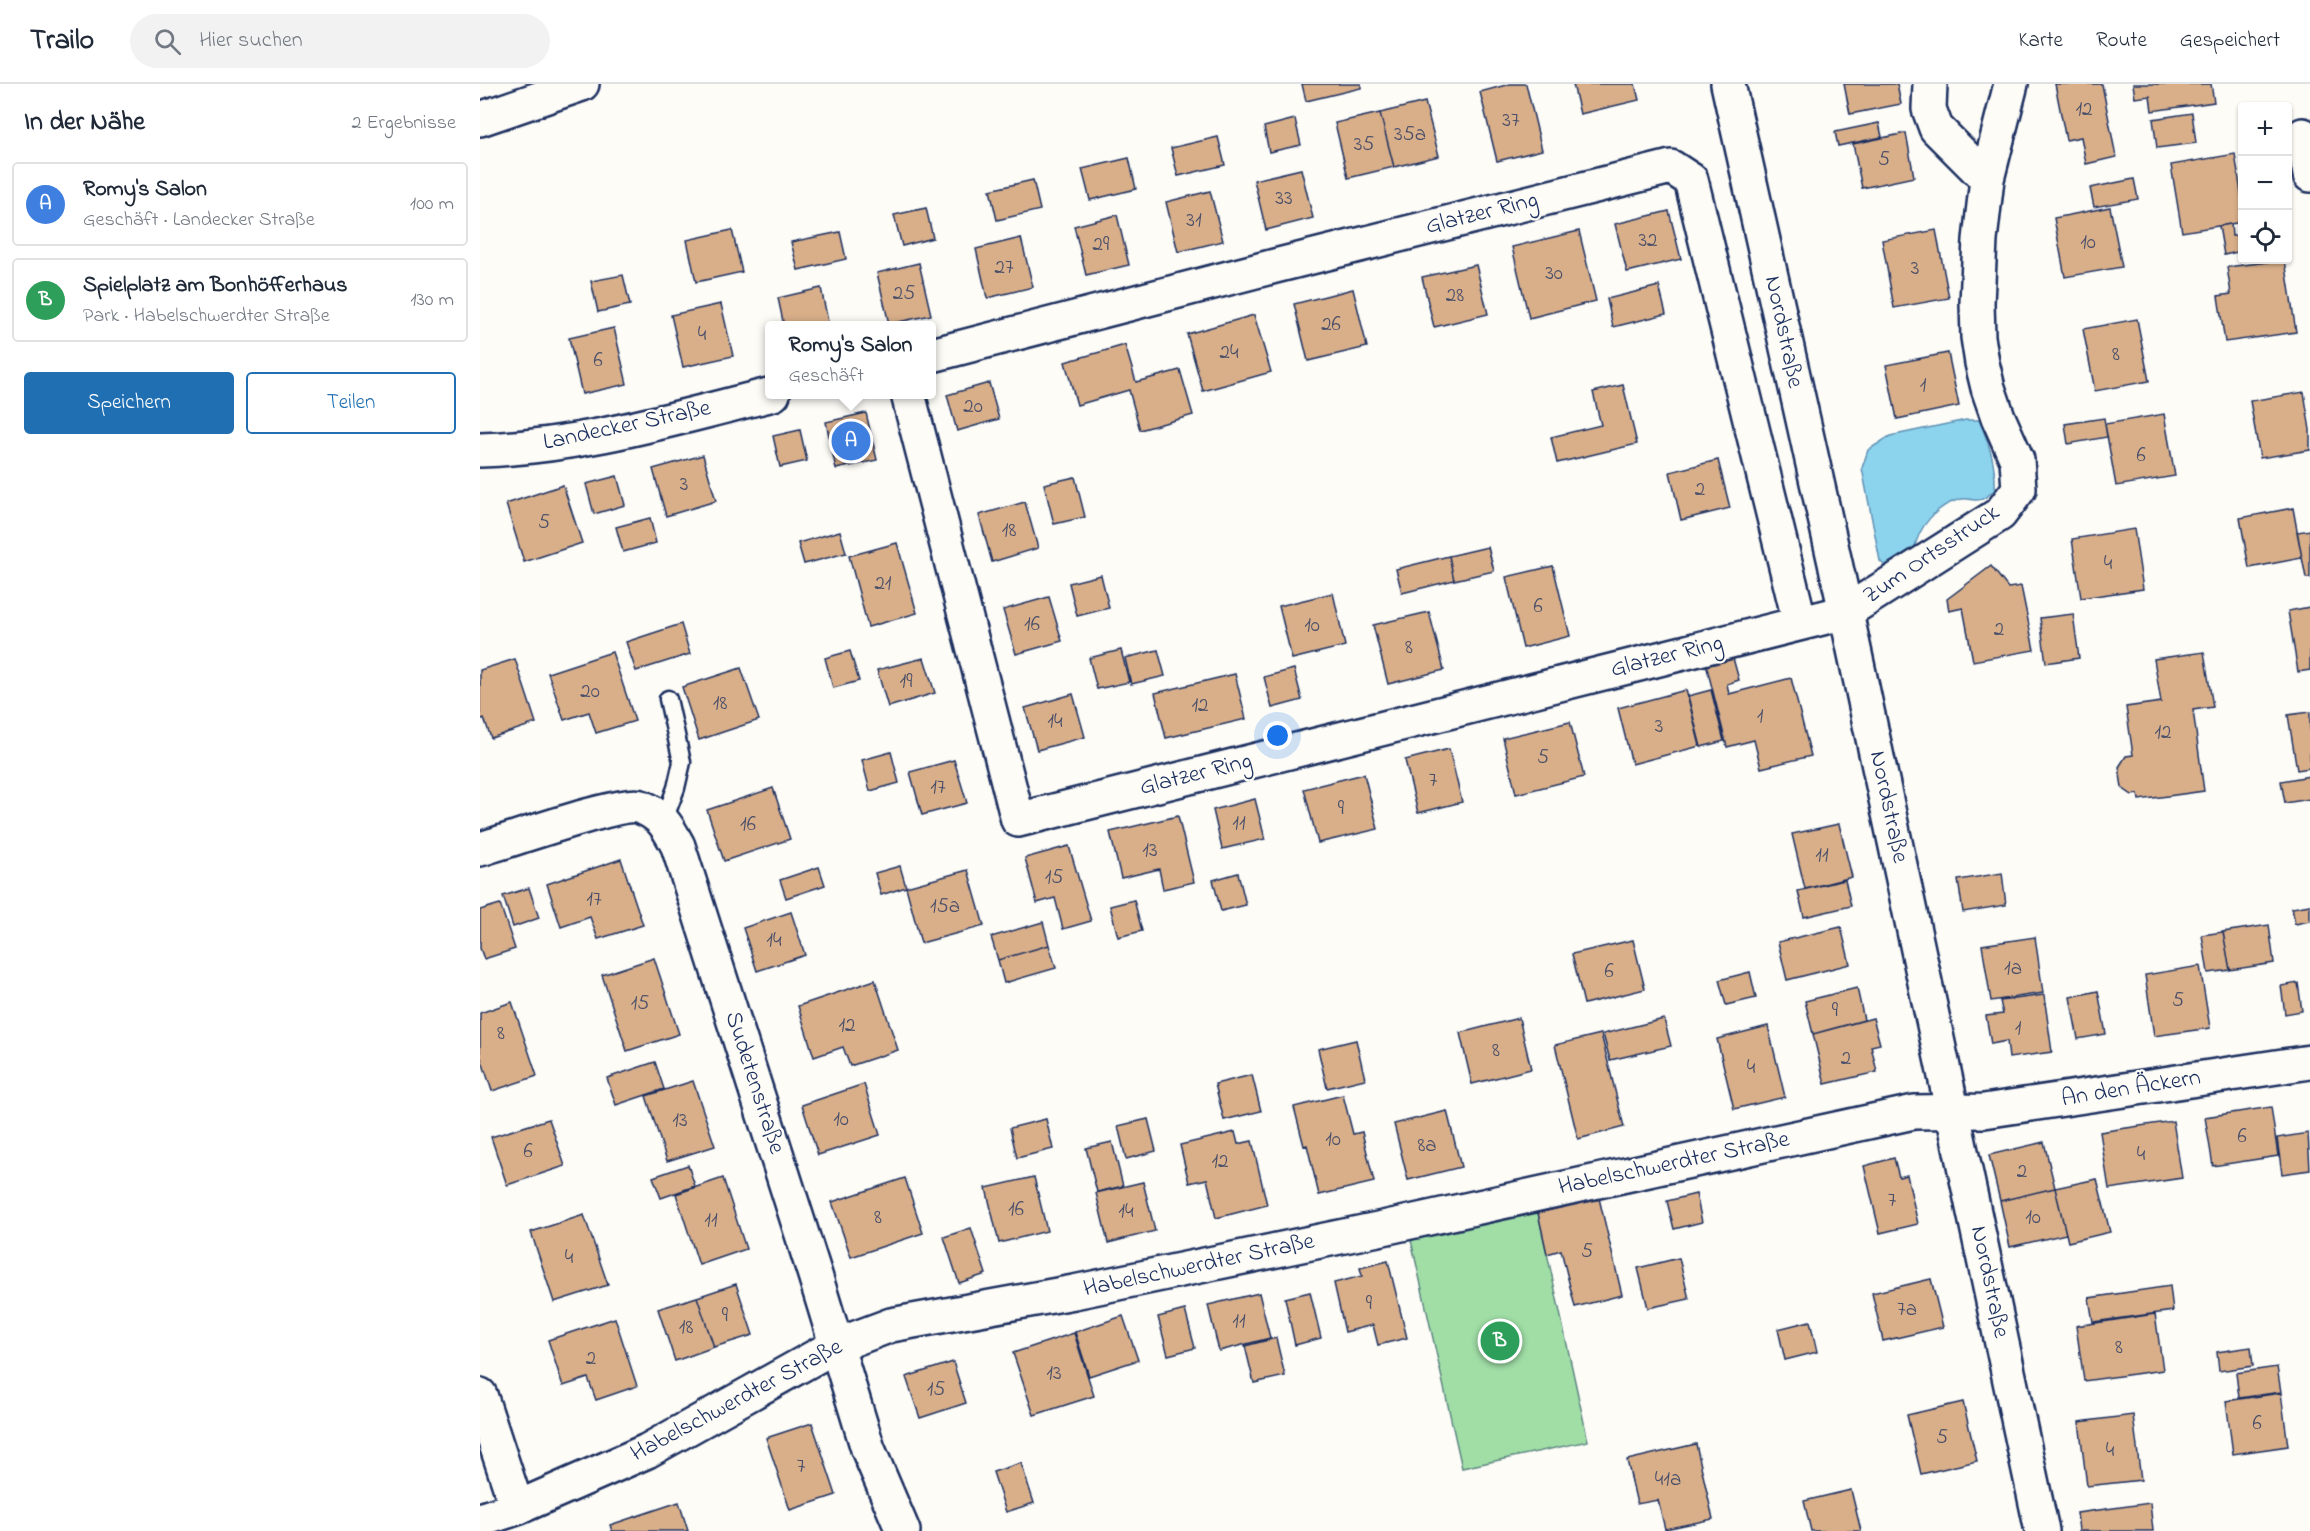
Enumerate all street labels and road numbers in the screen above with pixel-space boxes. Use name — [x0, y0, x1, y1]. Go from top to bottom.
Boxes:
street label: Glatzer Ring — [1422, 183, 1542, 245]
street label: Nordstraße — [1754, 273, 1812, 391]
street label: Landecker Straße — [540, 391, 714, 461]
street label: Zum Ortsstruck — [1857, 496, 2008, 614]
street label: Glatzer Ring — [1607, 626, 1727, 688]
street label: Glatzer Ring — [1136, 744, 1256, 806]
street label: Nordstraße — [1859, 748, 1917, 866]
street label: Sudetenstraße — [714, 1007, 794, 1159]
street label: An den Äckern — [2059, 1061, 2203, 1117]
street label: Habelschwerdter Straße — [1555, 1122, 1793, 1206]
street label: Nordstraße — [1960, 1223, 2018, 1341]
street label: Habelschwerdter Straße — [1080, 1224, 1318, 1308]
street label: Habelschwerdter Straße — [625, 1330, 849, 1472]

